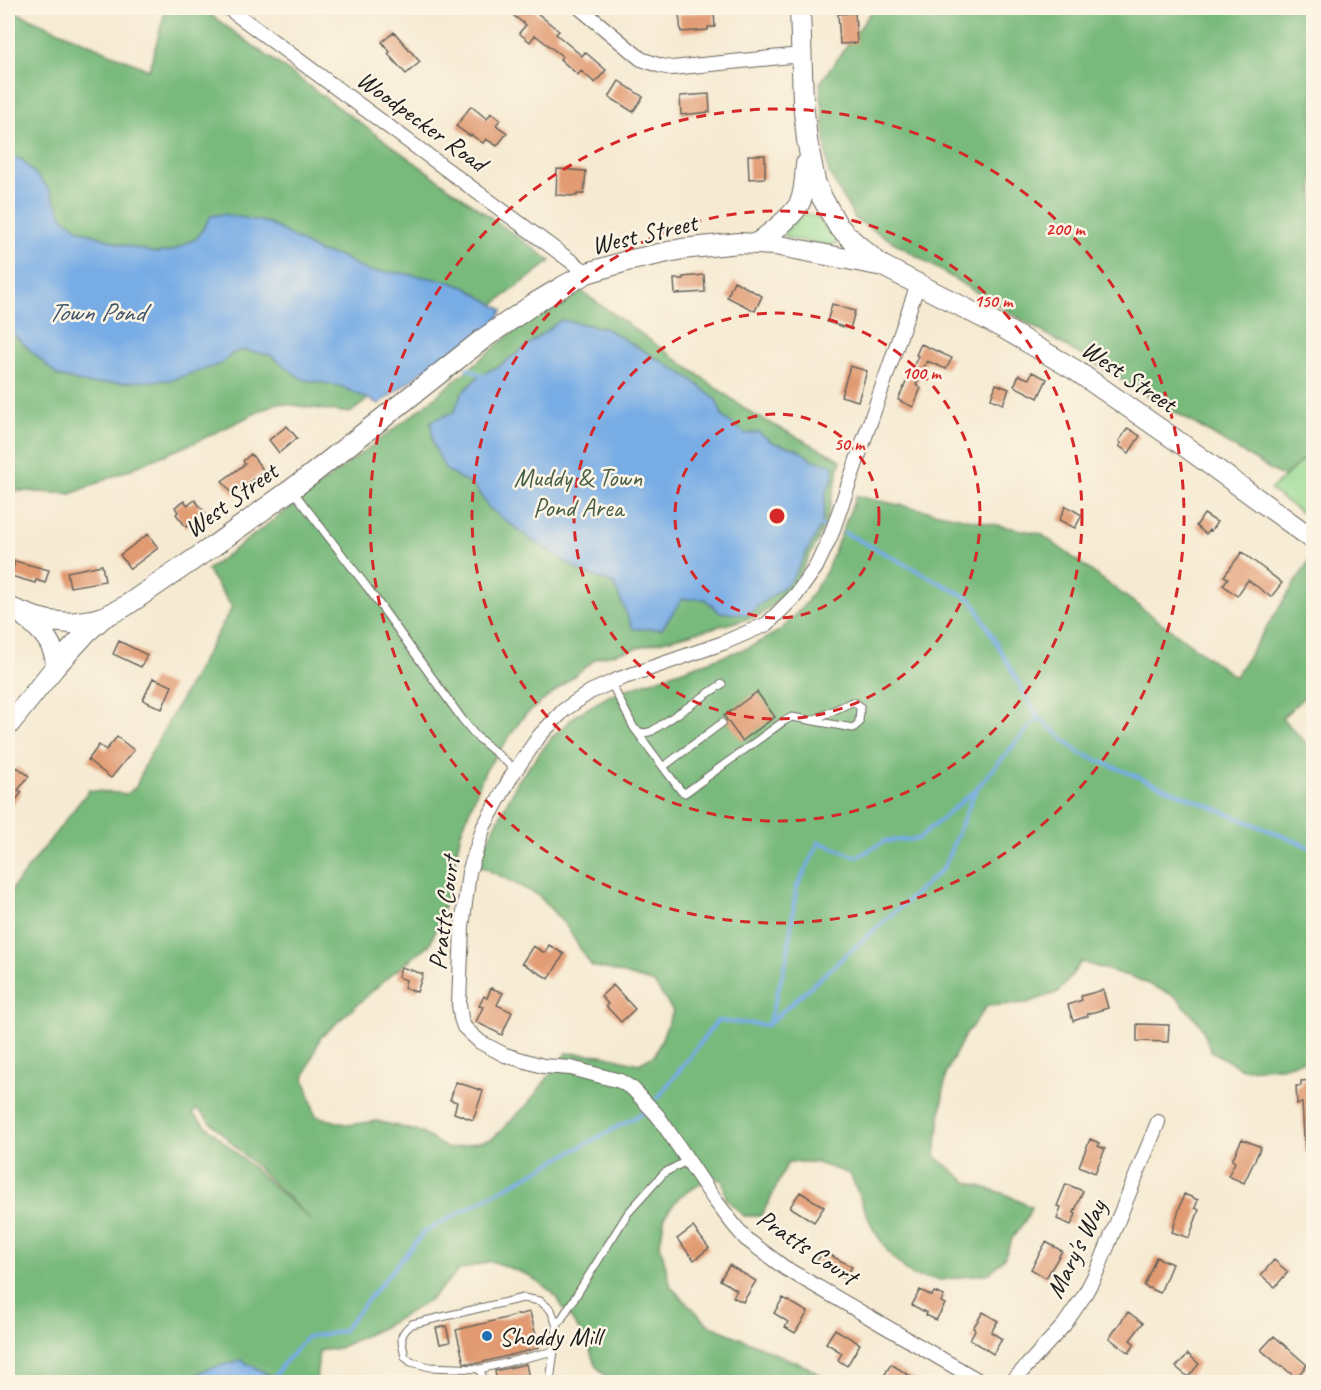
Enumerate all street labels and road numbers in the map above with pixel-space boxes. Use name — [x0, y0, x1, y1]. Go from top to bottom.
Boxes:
street label: Woodpecker Road — [350, 63, 497, 181]
street label: West Street — [588, 205, 702, 262]
street label: West Street — [1075, 332, 1185, 421]
street label: West Street — [178, 454, 286, 545]
street label: Pratts Court — [421, 851, 468, 972]
street label: Mary's Way — [1038, 1192, 1115, 1304]
street label: Pratts Court — [750, 1201, 866, 1294]

